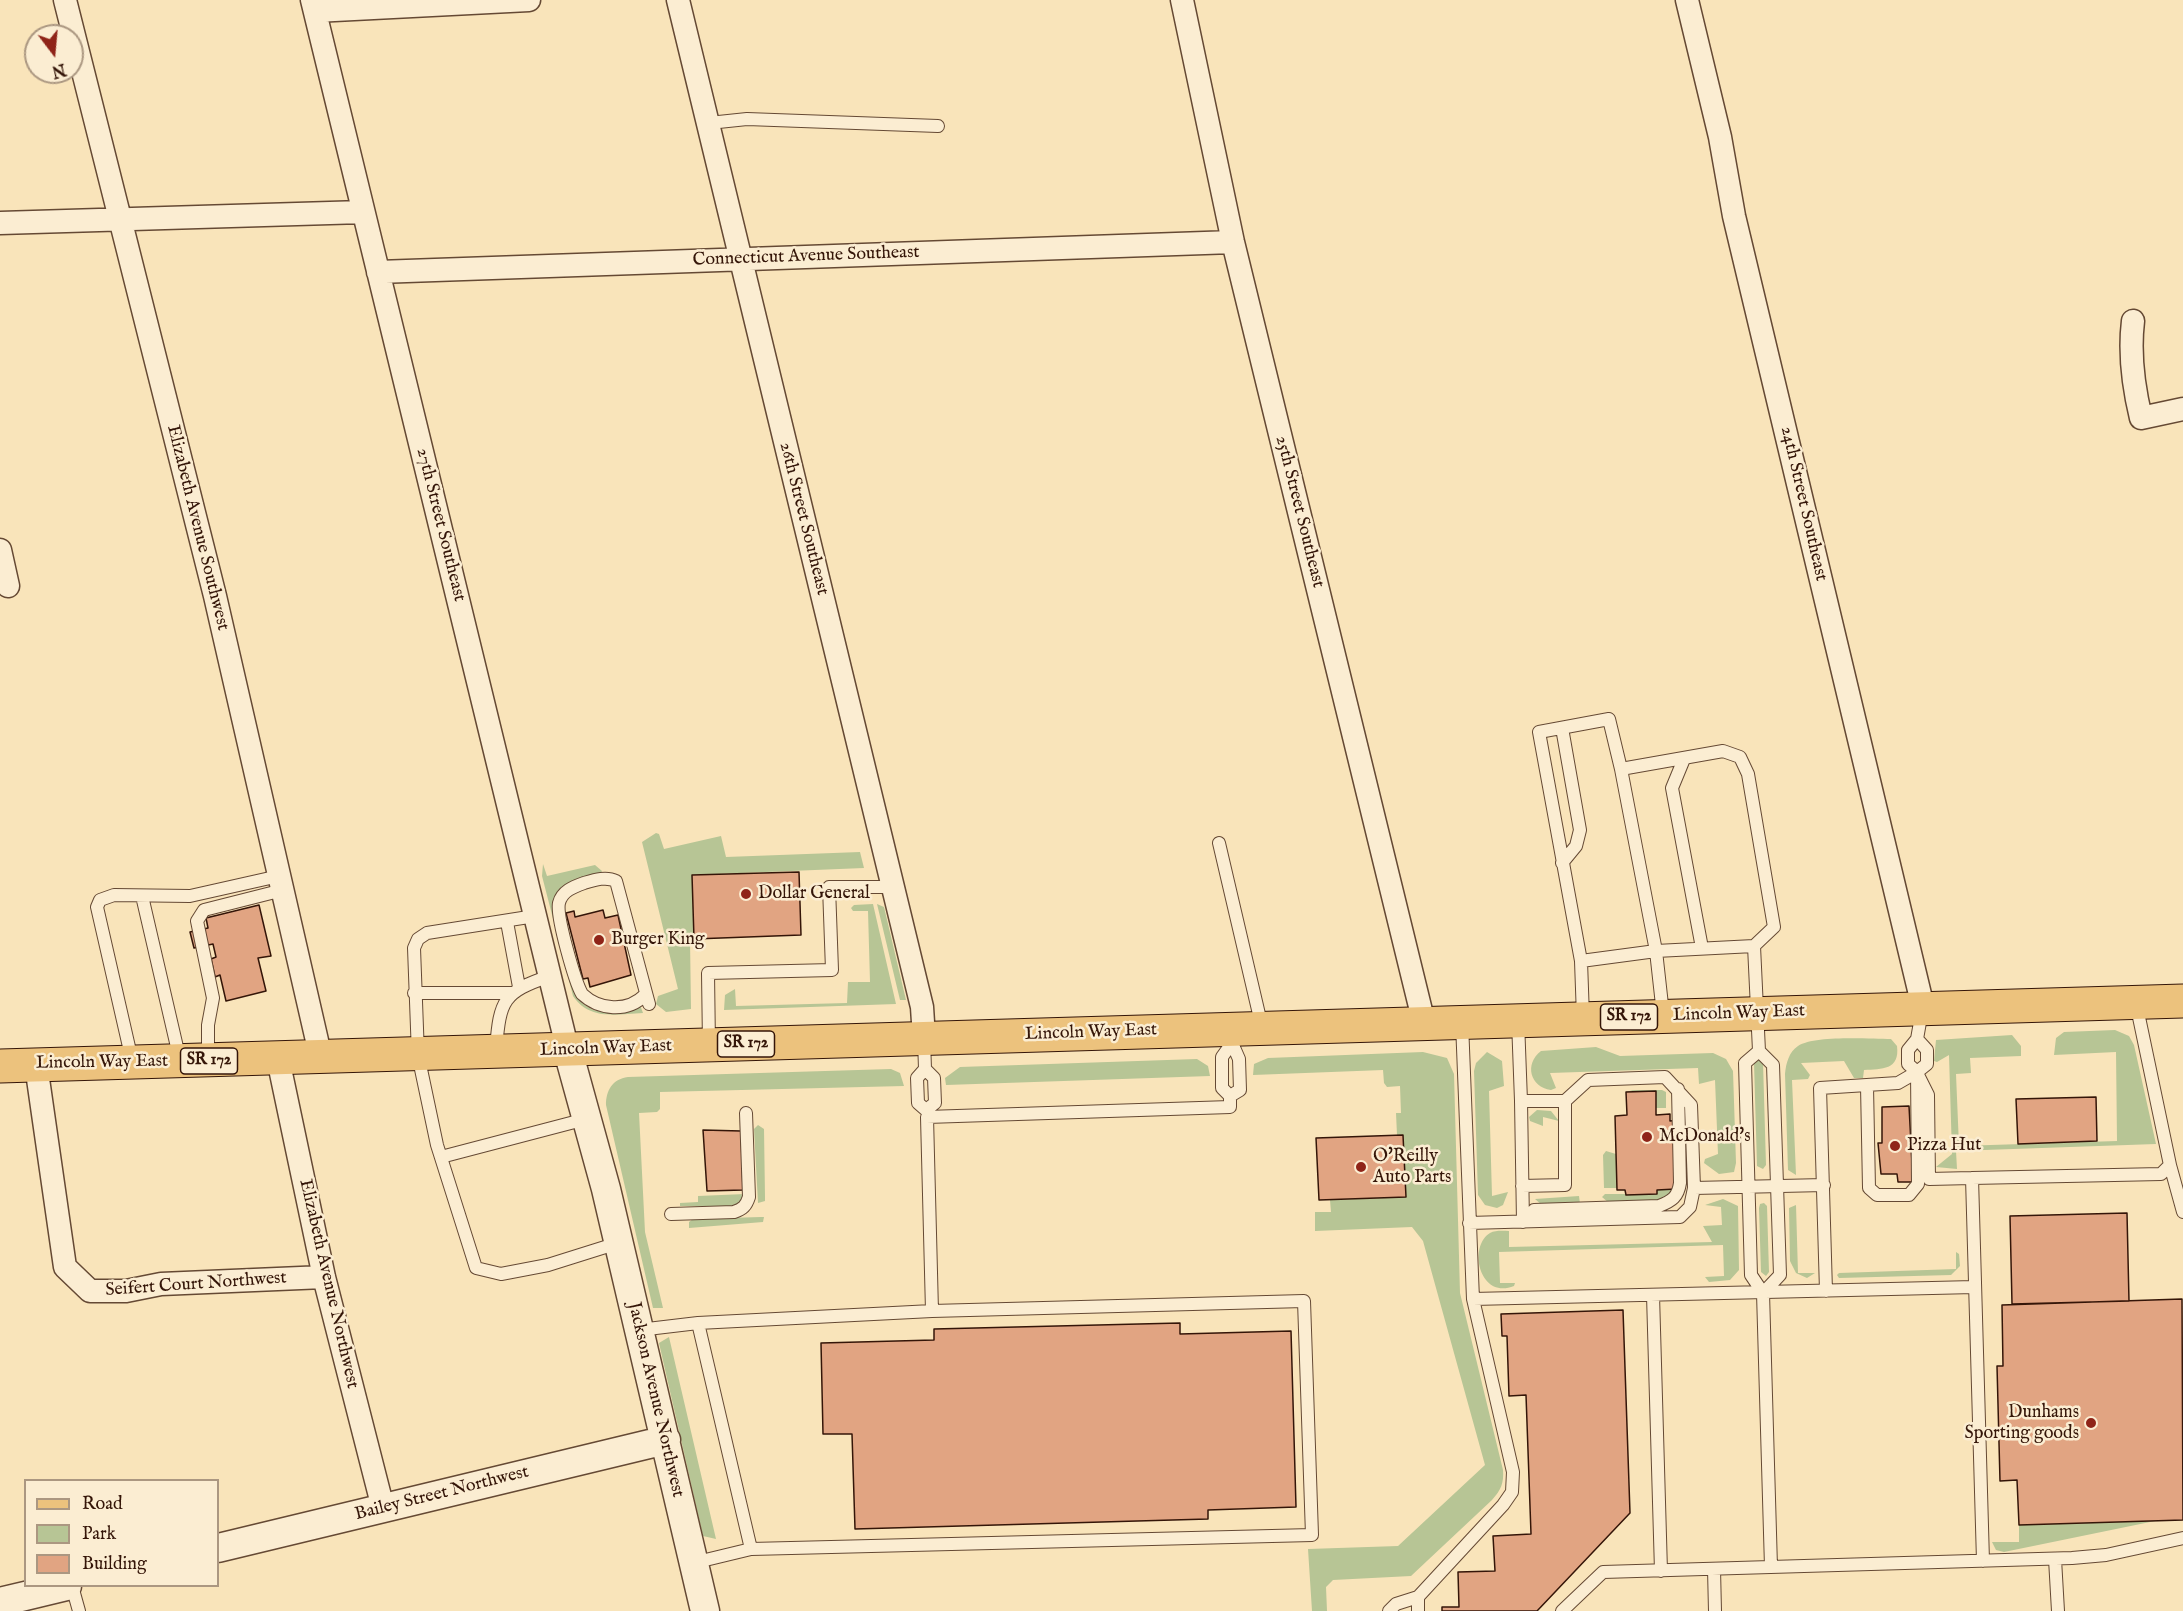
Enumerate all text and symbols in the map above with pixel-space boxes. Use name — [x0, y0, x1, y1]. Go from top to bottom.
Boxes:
north arrow — [24, 24, 84, 84]
text: N — [49, 58, 68, 81]
street label: Connecticut Avenue Southeast — [692, 242, 920, 272]
street label: Elizabeth Avenue Southwest — [161, 423, 233, 633]
street label: 24th Street Southeast — [1775, 425, 1831, 583]
street label: 25th Street Southeast — [1270, 434, 1328, 590]
street label: 26th Street Southeast — [774, 440, 832, 598]
street label: 27th Street Southeast — [410, 446, 470, 604]
place label: Dollar General — [758, 883, 870, 905]
marker: Dollar General — [739, 887, 753, 901]
place label: Burger King — [611, 929, 705, 951]
marker: Burger King — [592, 933, 606, 947]
street label: Lincoln Way East — [1673, 1001, 1805, 1027]
road number: SR 172 — [1600, 1004, 1658, 1030]
street label: Lincoln Way East — [1025, 1020, 1157, 1046]
road number: SR 172 — [718, 1031, 774, 1057]
street label: Lincoln Way East — [540, 1036, 672, 1062]
road number: SR 172 — [180, 1048, 238, 1074]
street label: Lincoln Way East — [36, 1051, 168, 1075]
place label: McDonald's — [1659, 1126, 1751, 1148]
marker: McDonald's — [1640, 1130, 1654, 1144]
place label: Pizza Hut — [1907, 1135, 1981, 1157]
marker: Pizza Hut — [1888, 1139, 1902, 1153]
place label: O'Reilly Auto Parts — [1373, 1146, 1451, 1188]
marker: O'Reilly Auto Parts — [1354, 1160, 1368, 1174]
street label: Elizabeth Avenue Northwest — [293, 1177, 363, 1391]
street label: Seifert Court Northwest — [105, 1268, 287, 1302]
street label: Jackson Avenue Northwest — [622, 1300, 688, 1500]
place label: Dunhams Sporting goods — [1964, 1402, 2079, 1444]
marker: Dunhams Sporting goods — [2084, 1416, 2098, 1430]
street label: Bailey Street Northwest — [353, 1462, 531, 1526]
legend — [24, 1479, 219, 1587]
text: Road — [82, 1493, 123, 1516]
text: Park — [82, 1523, 116, 1546]
text: Building — [82, 1553, 147, 1576]

